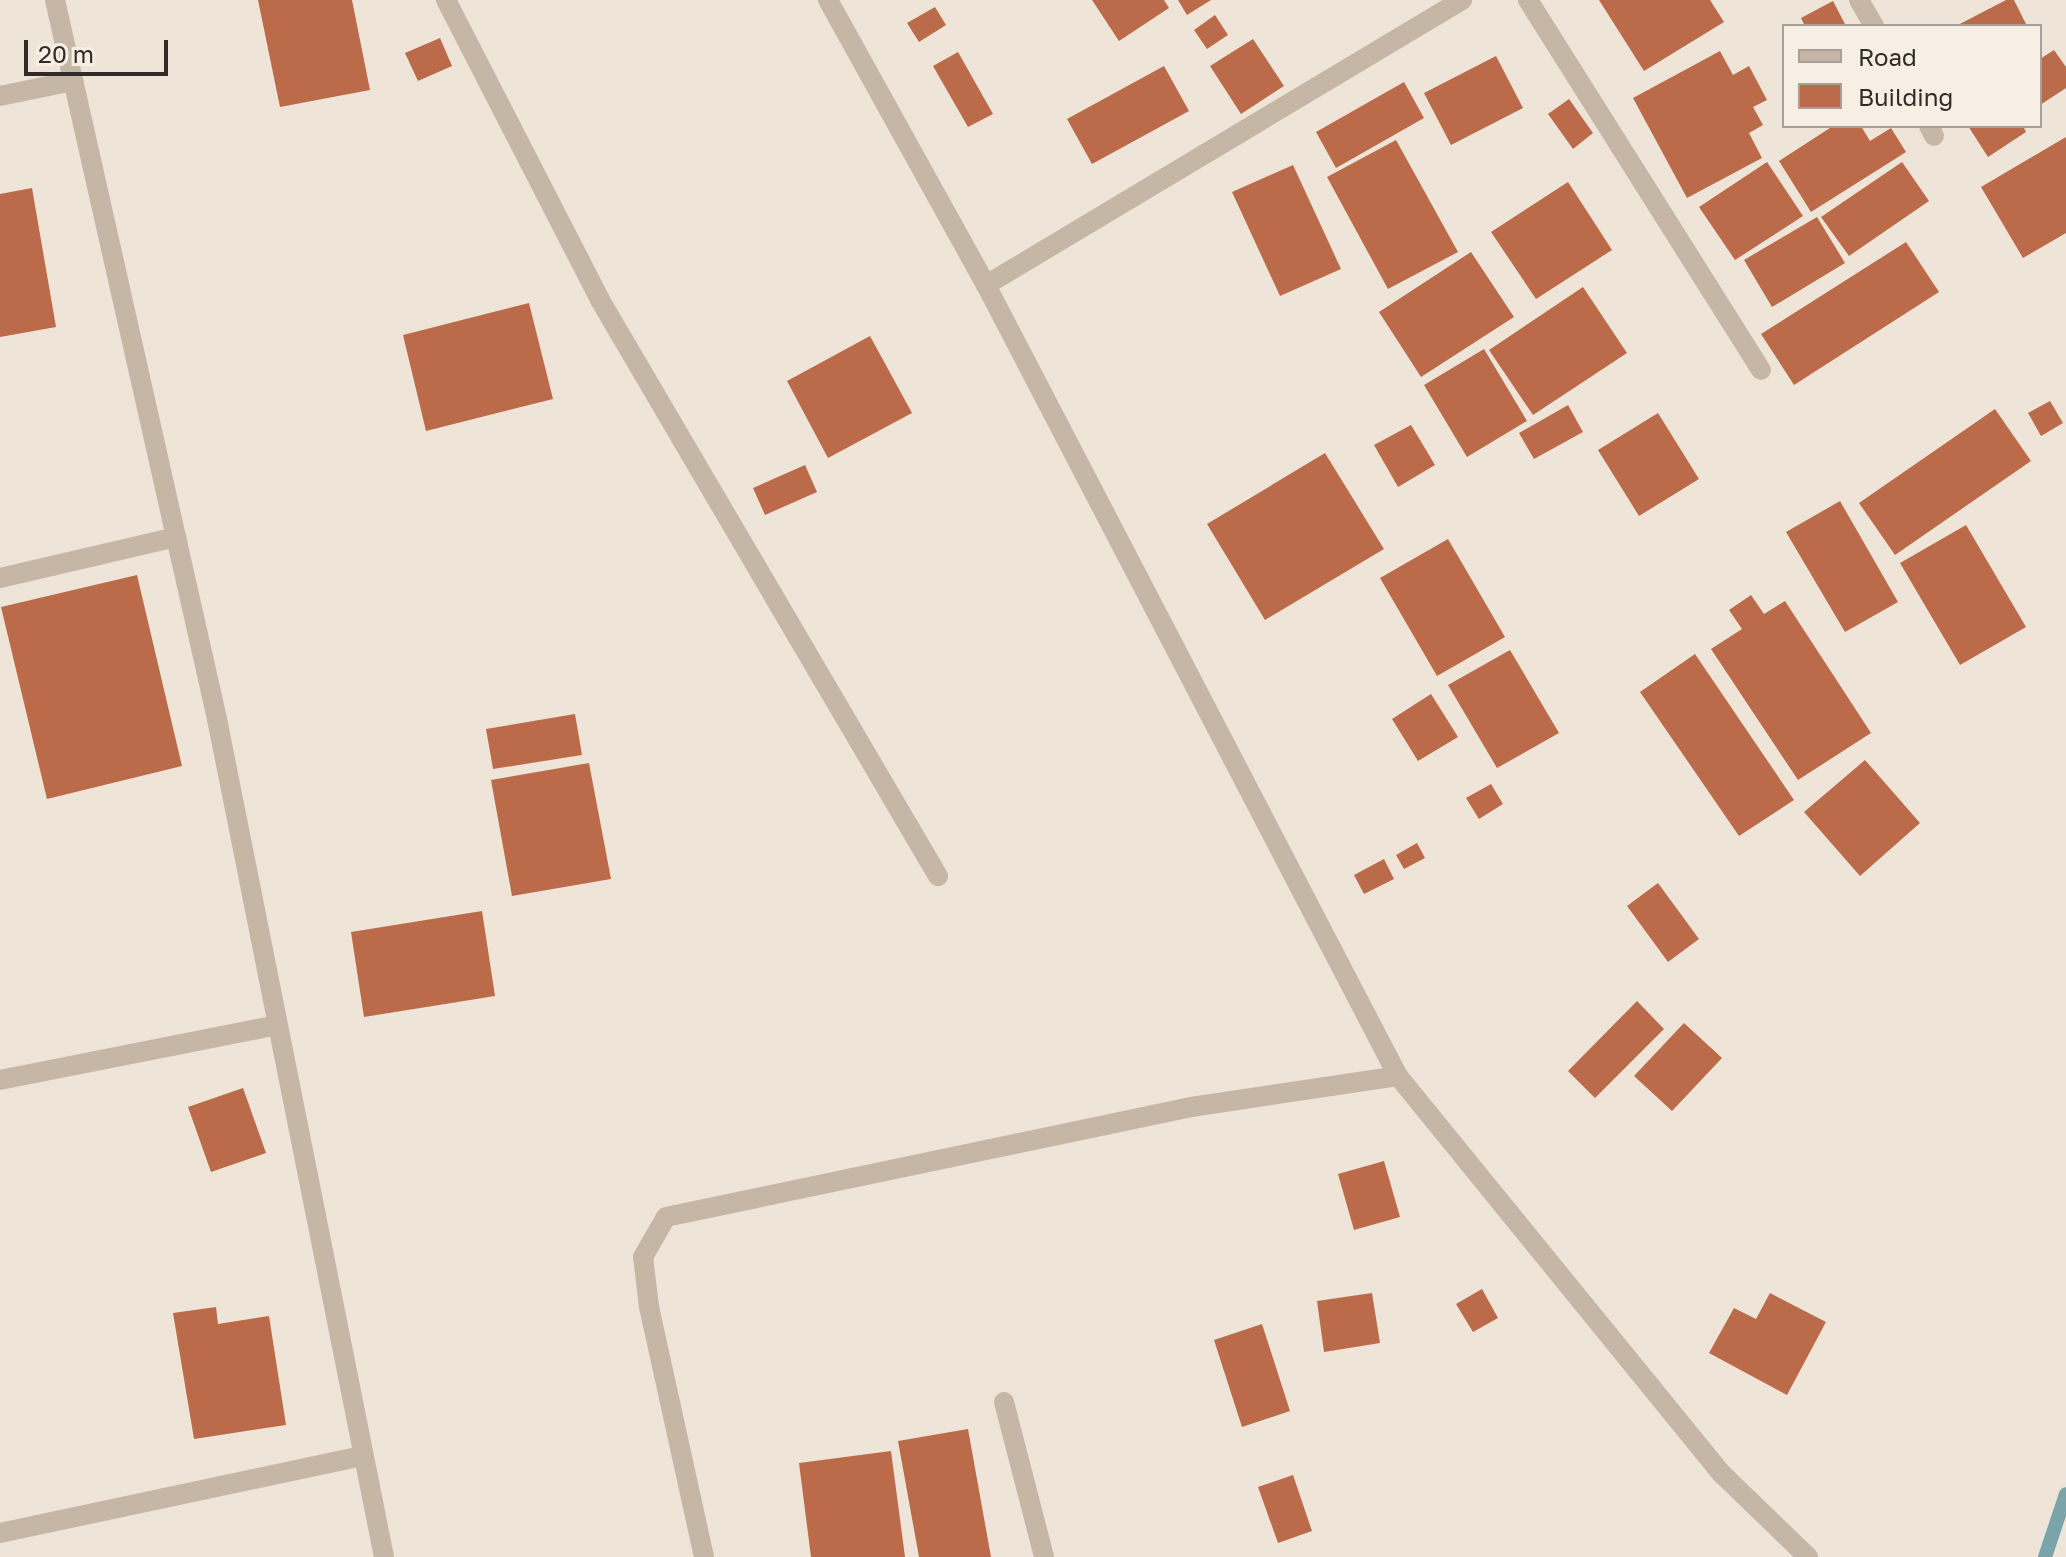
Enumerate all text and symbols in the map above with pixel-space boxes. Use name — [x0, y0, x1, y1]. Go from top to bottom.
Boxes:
scale bar — [28, 24, 172, 74]
legend — [1782, 24, 2042, 128]
text: 20 m — [38, 39, 94, 68]
text: Road — [1858, 42, 1917, 71]
text: Building — [1858, 82, 1953, 111]

